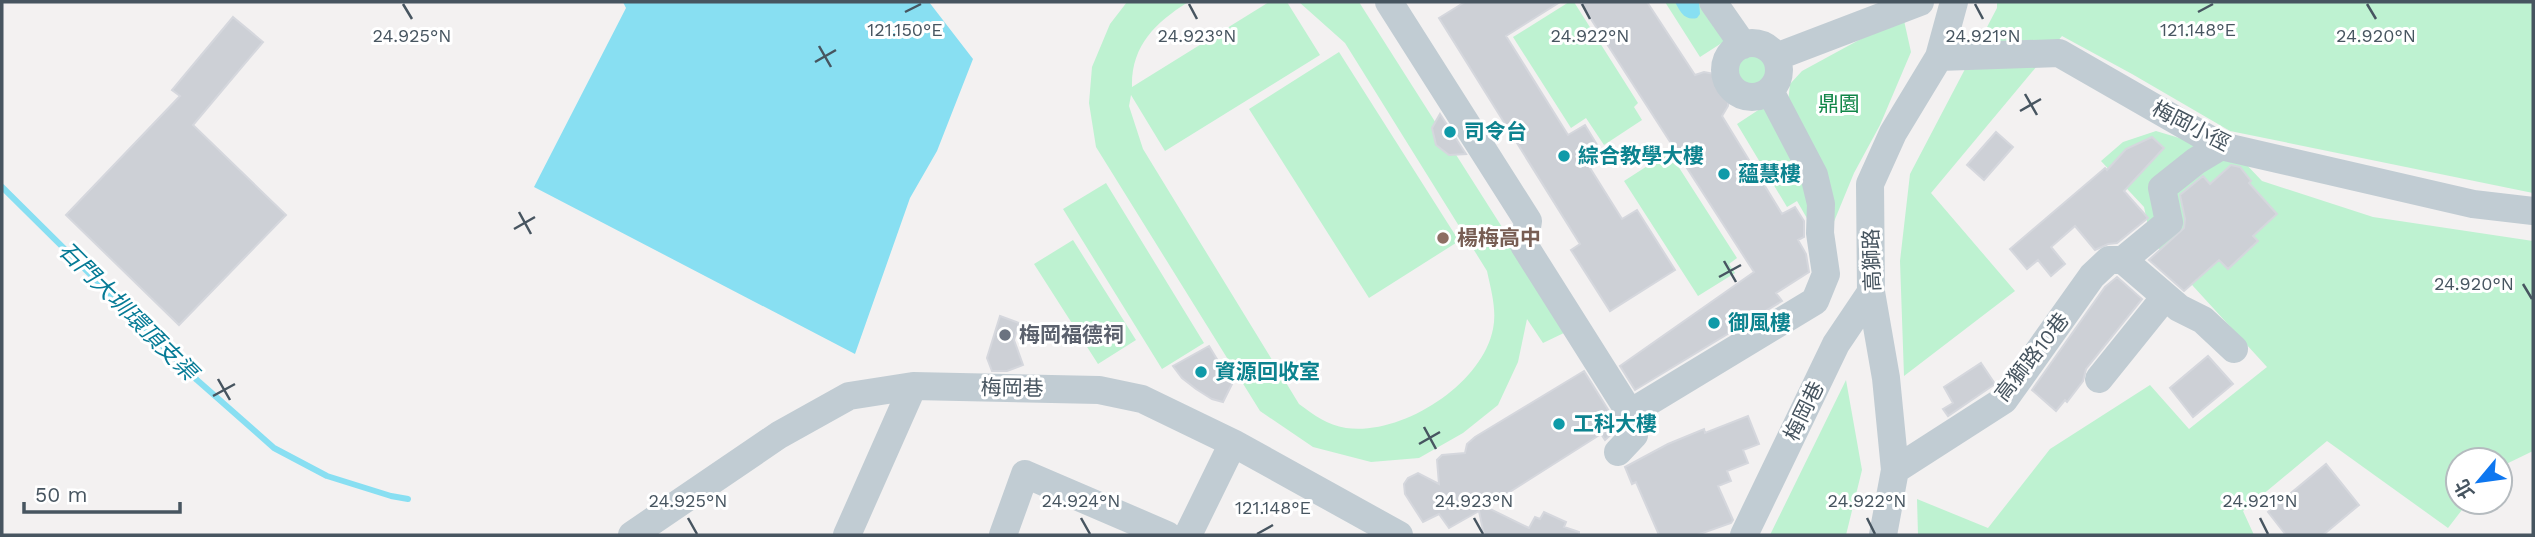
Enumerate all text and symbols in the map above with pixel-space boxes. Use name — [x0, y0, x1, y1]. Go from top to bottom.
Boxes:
text: 121.150°E — [867, 19, 943, 40]
text: 121.148°E — [2160, 19, 2236, 40]
text: 24.925°N — [372, 25, 452, 46]
text: 24.923°N — [1157, 25, 1237, 46]
text: 24.922°N — [1550, 25, 1630, 46]
text: 24.921°N — [1945, 25, 2021, 46]
text: 24.920°N — [2336, 25, 2416, 46]
park label: 鼎園 — [1818, 91, 1860, 116]
street label: 梅岡小徑 — [2148, 95, 2234, 156]
place label: 司令台 — [1464, 119, 1527, 144]
marker: 司令台 — [1442, 124, 1458, 140]
place label: 綜合教學大樓 — [1578, 143, 1704, 168]
marker: 綜合教學大樓 — [1556, 148, 1572, 164]
place label: 蘊慧樓 — [1738, 161, 1801, 186]
marker: 蘊慧樓 — [1716, 166, 1732, 182]
place label: 楊梅高中 — [1457, 225, 1541, 250]
street label: 高獅路 — [1858, 228, 1885, 292]
marker: 楊梅高中 — [1435, 230, 1451, 246]
water label: 石門大圳環頂支渠 — [53, 237, 204, 388]
text: 24.920°N — [2434, 273, 2514, 294]
street label: 高獅路10巷 — [1989, 308, 2074, 406]
place label: 御風樓 — [1728, 310, 1791, 335]
marker: 御風樓 — [1706, 315, 1722, 331]
place label: 梅岡福德祠 — [1019, 322, 1124, 347]
marker: 梅岡福德祠 — [997, 327, 1013, 343]
place label: 資源回收室 — [1215, 359, 1320, 384]
marker: 資源回收室 — [1193, 364, 1209, 380]
street label: 梅岡巷 — [980, 374, 1044, 401]
street label: 梅岡巷 — [1779, 377, 1829, 445]
place label: 工科大樓 — [1573, 411, 1657, 436]
marker: 工科大樓 — [1551, 416, 1567, 432]
north arrow — [2444, 446, 2514, 516]
scale bar — [24, 470, 180, 514]
text: 北 — [2450, 475, 2479, 503]
text: 50 m — [35, 482, 87, 507]
text: 24.925°N — [648, 490, 728, 511]
text: 24.924°N — [1041, 490, 1121, 511]
text: 24.923°N — [1434, 490, 1514, 511]
text: 24.922°N — [1827, 490, 1907, 511]
text: 24.921°N — [2222, 490, 2298, 511]
text: 121.148°E — [1235, 497, 1311, 518]

